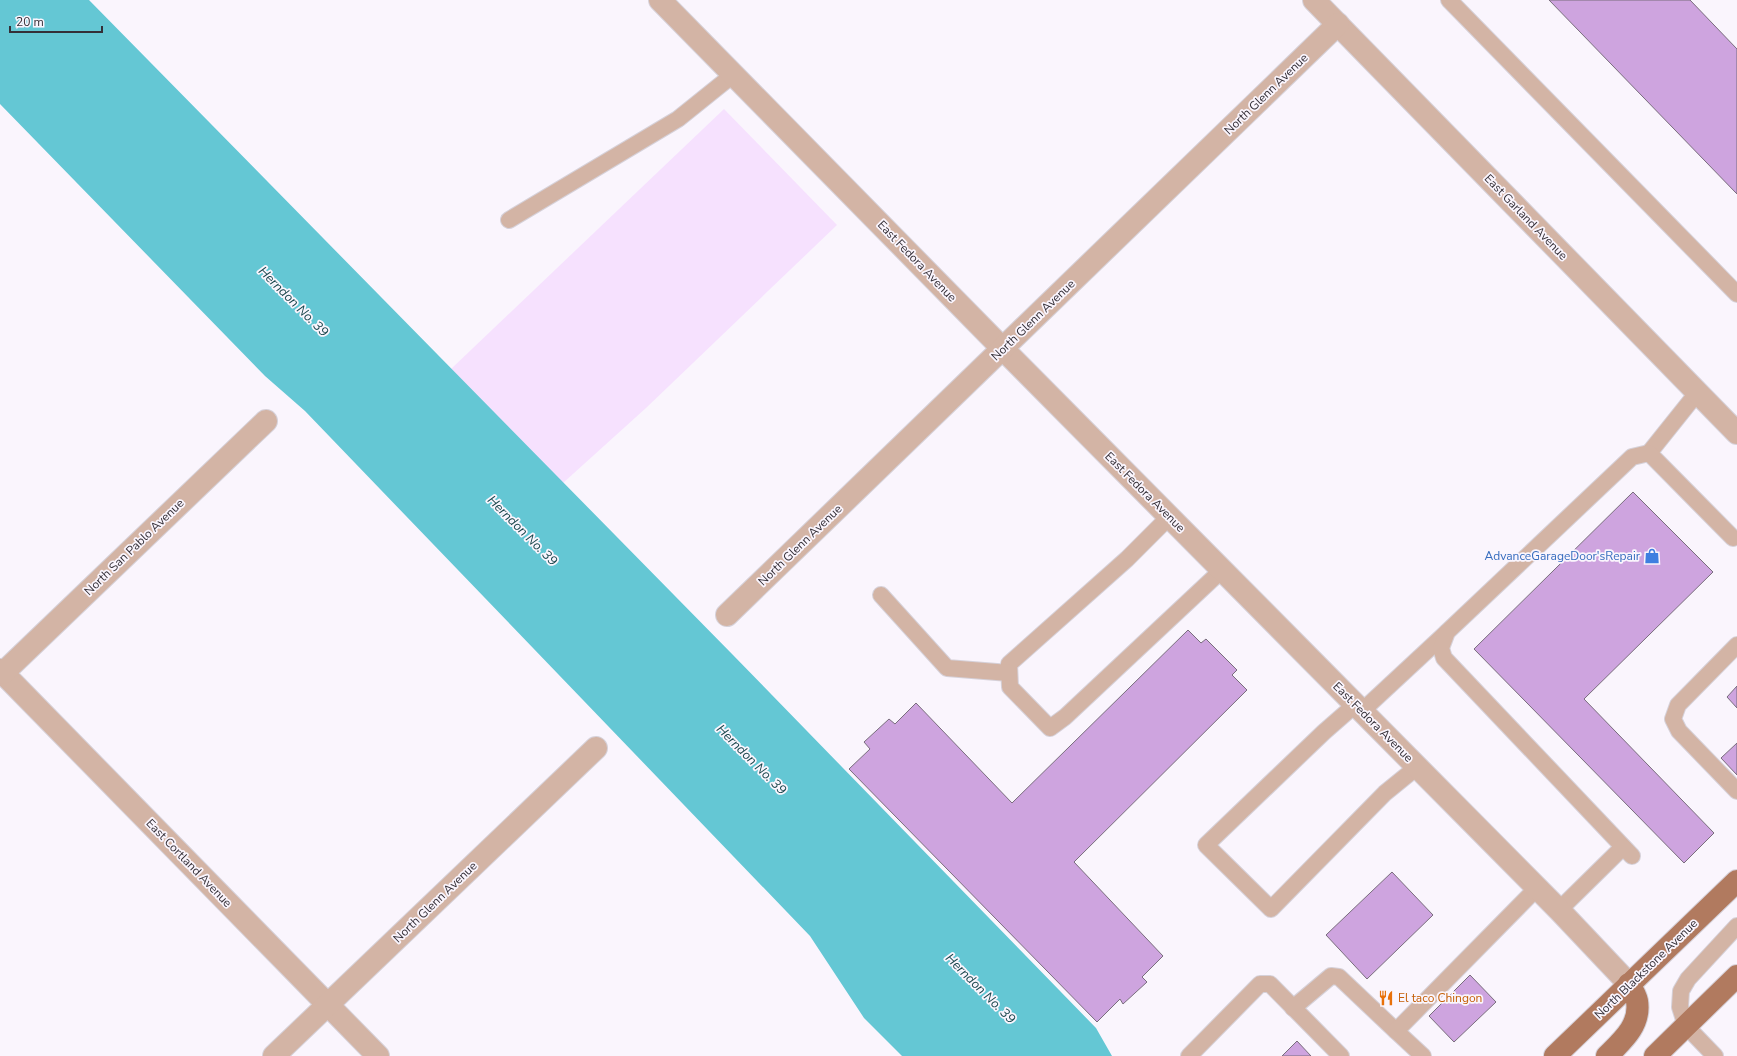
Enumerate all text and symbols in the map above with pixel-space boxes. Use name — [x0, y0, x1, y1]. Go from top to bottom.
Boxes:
scale bar — [10, 8, 102, 34]
text: 20 m — [16, 14, 44, 30]
street label: North Glenn Avenue — [1221, 50, 1311, 138]
street label: East Garland Avenue — [1481, 171, 1571, 263]
street label: East Fedora Avenue — [874, 217, 960, 305]
water label: Herndon No. 39 — [254, 263, 333, 341]
street label: North Glenn Avenue — [988, 276, 1078, 364]
street label: East Fedora Avenue — [1101, 448, 1189, 536]
water label: Herndon No. 39 — [483, 492, 562, 570]
street label: North San Pablo Avenue — [81, 495, 187, 599]
street label: North Glenn Avenue — [755, 501, 845, 589]
shop icon: AdvanceGarageDoor'sRepair — [1643, 547, 1661, 565]
place label: AdvanceGarageDoor'sRepair — [1484, 548, 1641, 564]
street label: East Fedora Avenue — [1329, 678, 1417, 766]
water label: Herndon No. 39 — [712, 721, 791, 799]
street label: East Cortland Avenue — [143, 815, 235, 911]
street label: North Glenn Avenue — [390, 858, 480, 946]
street label: North Blackstone Avenue — [1591, 916, 1701, 1022]
water label: Herndon No. 39 — [941, 950, 1020, 1028]
restaurant icon: El taco Chingon — [1377, 989, 1395, 1007]
place label: El taco Chingon — [1398, 990, 1482, 1006]

